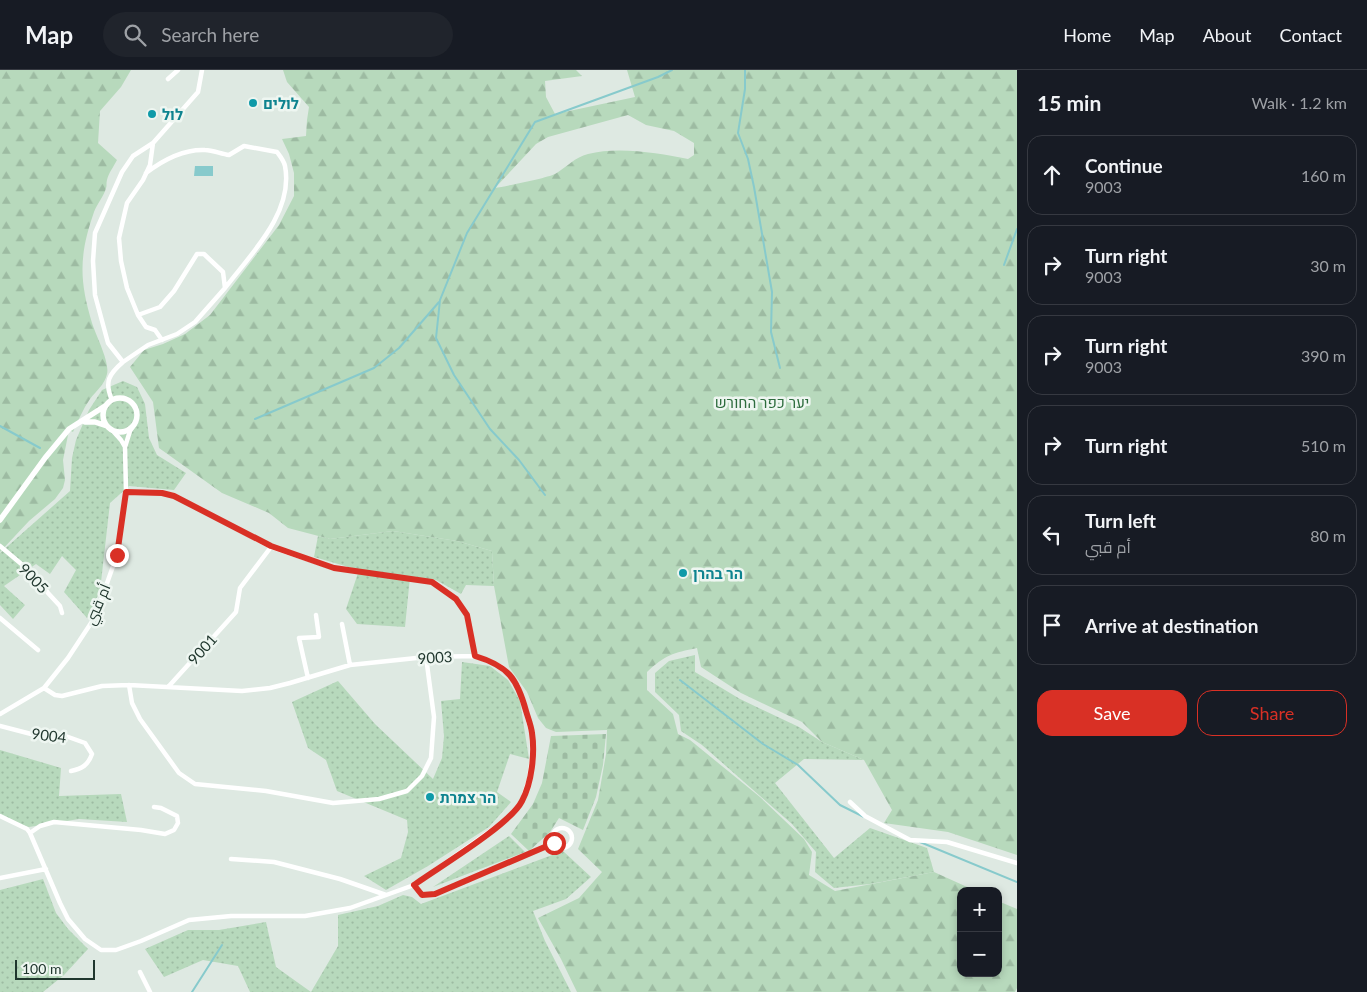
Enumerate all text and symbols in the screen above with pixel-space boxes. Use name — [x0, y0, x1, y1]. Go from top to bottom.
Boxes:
search box — [103, 12, 453, 57]
text: Map — [25, 20, 73, 49]
icon: search — [121, 21, 149, 49]
text: Search here — [161, 23, 259, 46]
text: Home — [1063, 24, 1111, 46]
text: Map — [1139, 24, 1175, 46]
text: About — [1203, 24, 1252, 46]
text: Contact — [1280, 24, 1342, 46]
text: 15 min — [1037, 90, 1101, 115]
text: Walk · 1.2 km — [1251, 93, 1347, 112]
place label: לולים — [263, 94, 299, 112]
marker: לולים — [247, 97, 259, 109]
place label: לול — [162, 105, 183, 123]
marker: לול — [146, 108, 158, 120]
text: Continue — [1085, 154, 1163, 177]
icon: ahead — [1038, 161, 1066, 189]
text: 160 m — [1301, 166, 1346, 185]
text: 9003 — [1085, 177, 1122, 196]
text: Turn right — [1085, 244, 1167, 267]
icon: right — [1038, 251, 1066, 279]
text: 30 m — [1310, 256, 1346, 275]
text: 9003 — [1085, 267, 1122, 286]
text: Turn right — [1085, 334, 1167, 357]
icon: right — [1038, 341, 1066, 369]
text: 390 m — [1301, 346, 1346, 365]
text: 9003 — [1085, 357, 1122, 376]
park label: יער כפר החורש — [715, 393, 809, 411]
icon: right — [1038, 431, 1066, 459]
text: Turn right — [1085, 434, 1167, 457]
text: 510 m — [1301, 436, 1346, 455]
text: Turn left — [1085, 509, 1156, 532]
icon: left — [1038, 521, 1066, 549]
text: 80 m — [1310, 526, 1346, 545]
text: أم قبي — [1085, 537, 1131, 556]
route end — [106, 544, 129, 567]
street label: 9005 — [15, 559, 53, 597]
place label: הר בהרן — [693, 564, 743, 582]
marker: הר בהרן — [677, 567, 689, 579]
street label: أم قبي — [80, 581, 117, 629]
icon: arrive — [1038, 611, 1066, 639]
text: Arrive at destination — [1085, 614, 1258, 637]
street label: 9001 — [184, 630, 220, 668]
street label: 9003 — [417, 647, 453, 667]
button: Save — [1037, 690, 1187, 736]
button: Share — [1197, 690, 1347, 736]
street label: 9004 — [31, 724, 68, 746]
place label: הר צמרת — [440, 788, 496, 806]
marker: הר צמרת — [424, 791, 436, 803]
route start — [543, 832, 566, 855]
map controls — [957, 887, 1002, 977]
button: + — [957, 887, 1002, 932]
button: − — [957, 932, 1002, 977]
scale bar — [15, 957, 95, 980]
text: 100 m — [22, 960, 61, 977]

